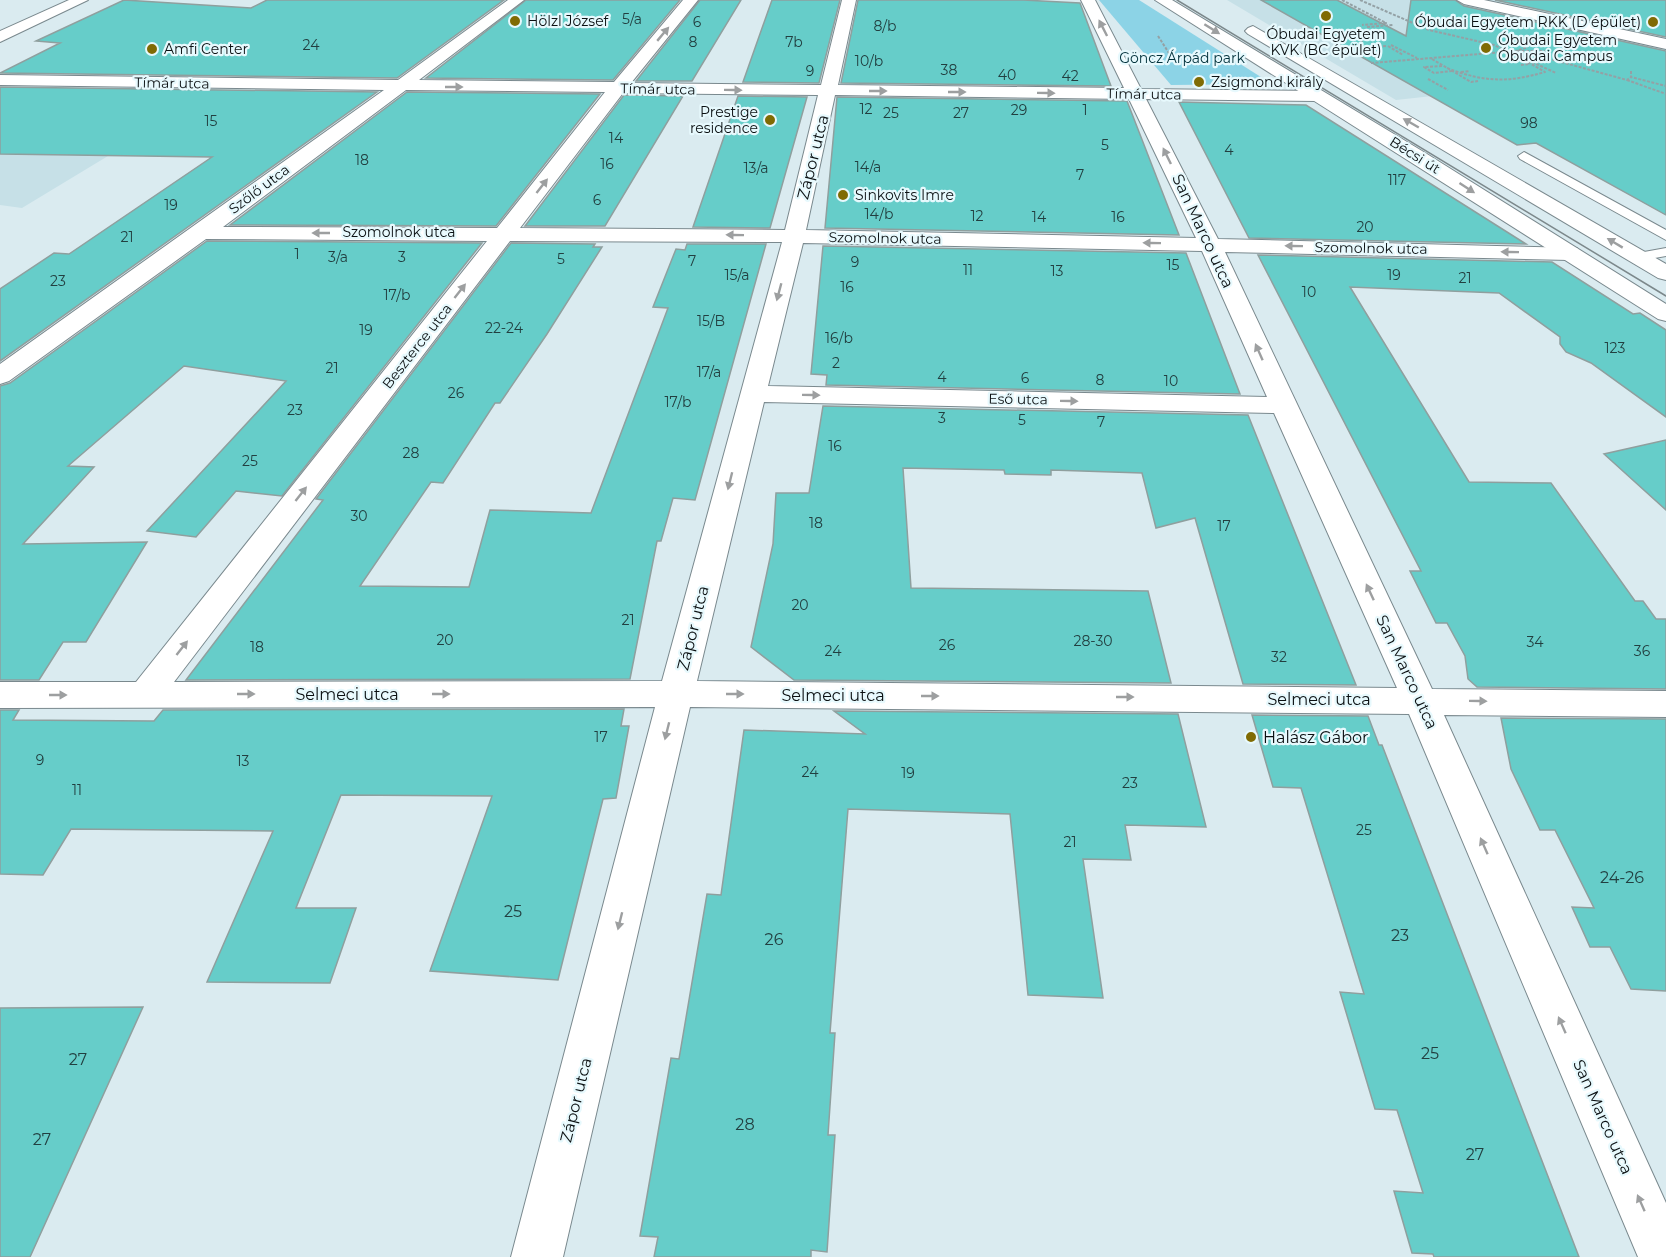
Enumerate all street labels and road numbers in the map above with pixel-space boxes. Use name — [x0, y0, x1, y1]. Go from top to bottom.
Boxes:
street label: Tímár utca — [134, 73, 210, 93]
street label: Tímár utca — [620, 79, 696, 99]
street label: Tímár utca — [1106, 84, 1182, 104]
street label: Zápor utca — [793, 113, 833, 201]
street label: Bécsi út — [1386, 132, 1444, 178]
street label: Szőlő utca — [225, 160, 293, 218]
street label: San Marco utca — [1168, 171, 1238, 291]
street label: Szomolnok utca — [342, 223, 456, 241]
street label: Szomolnok utca — [828, 228, 942, 248]
street label: Szomolnok utca — [1314, 238, 1428, 258]
street label: Beszterce utca — [378, 300, 456, 392]
street label: Eső utca — [988, 389, 1048, 409]
street label: Zápor utca — [673, 584, 713, 672]
street label: San Marco utca — [1372, 612, 1442, 732]
street label: Selmeci utca — [295, 685, 399, 704]
street label: Selmeci utca — [781, 686, 885, 705]
street label: Selmeci utca — [1267, 690, 1371, 709]
street label: Zápor utca — [556, 1056, 596, 1144]
street label: San Marco utca — [1569, 1057, 1637, 1177]

